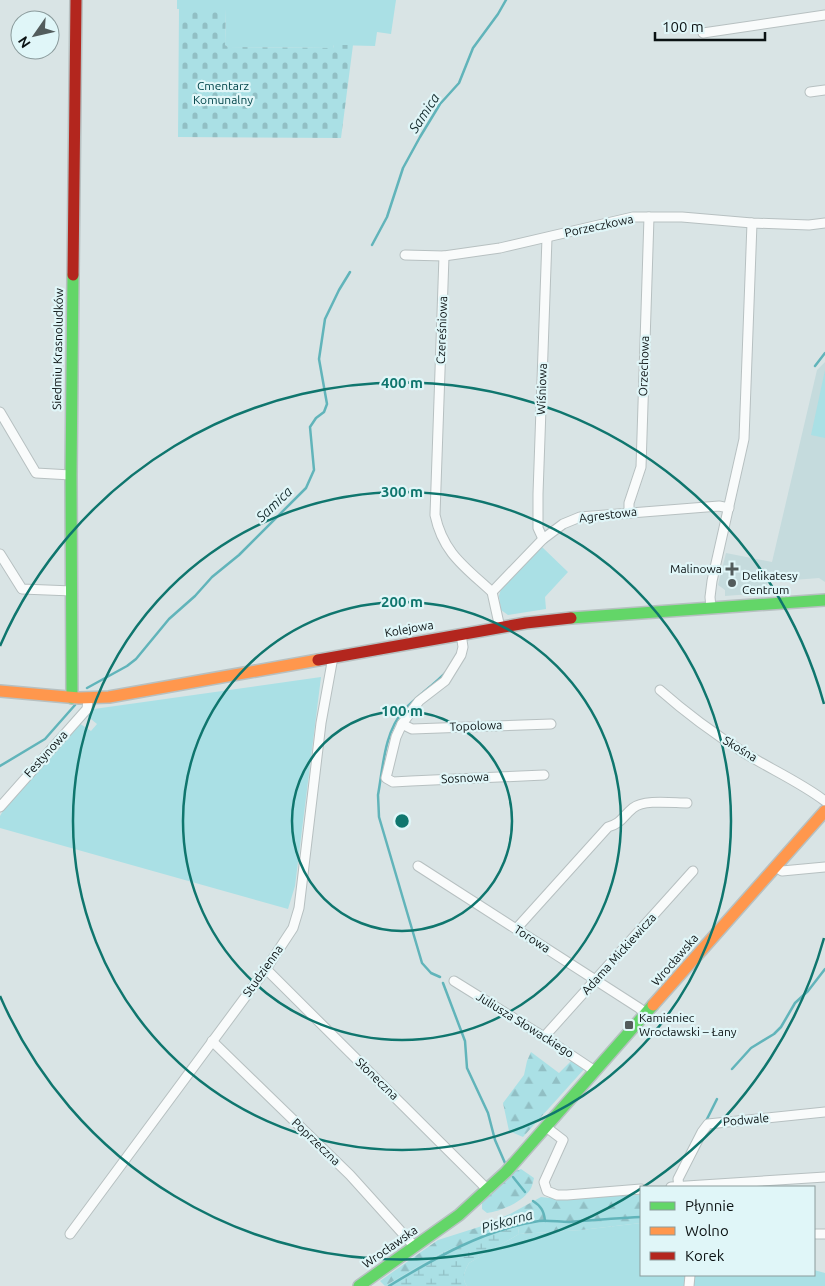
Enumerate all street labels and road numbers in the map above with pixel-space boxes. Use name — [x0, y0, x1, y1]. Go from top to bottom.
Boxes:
street label: Porzeczkowa — [563, 212, 635, 239]
street label: Siedmiu Krasnoludków — [50, 287, 65, 410]
street label: Czereśniowa — [434, 296, 449, 364]
street label: Orzechowa — [636, 335, 651, 397]
street label: Wiśniowa — [534, 363, 549, 415]
street label: Agrestowa — [578, 505, 638, 525]
street label: Kolejowa — [383, 618, 434, 639]
street label: Topolowa — [449, 718, 503, 733]
street label: Festynowa — [21, 728, 70, 780]
street label: Skośna — [721, 733, 760, 764]
street label: Sosnowa — [441, 770, 489, 785]
street label: Adama Mickiewicza — [579, 911, 658, 997]
street label: Torowa — [512, 922, 553, 955]
street label: Wrocławska — [649, 931, 701, 988]
street label: Studzienna — [240, 942, 285, 999]
street label: Juliusza Słowackiego — [474, 989, 576, 1060]
street label: Słoneczna — [353, 1055, 401, 1102]
street label: Podwale — [722, 1111, 770, 1128]
street label: Poprzeczna — [290, 1115, 343, 1168]
street label: Wrocławska — [360, 1223, 420, 1270]

